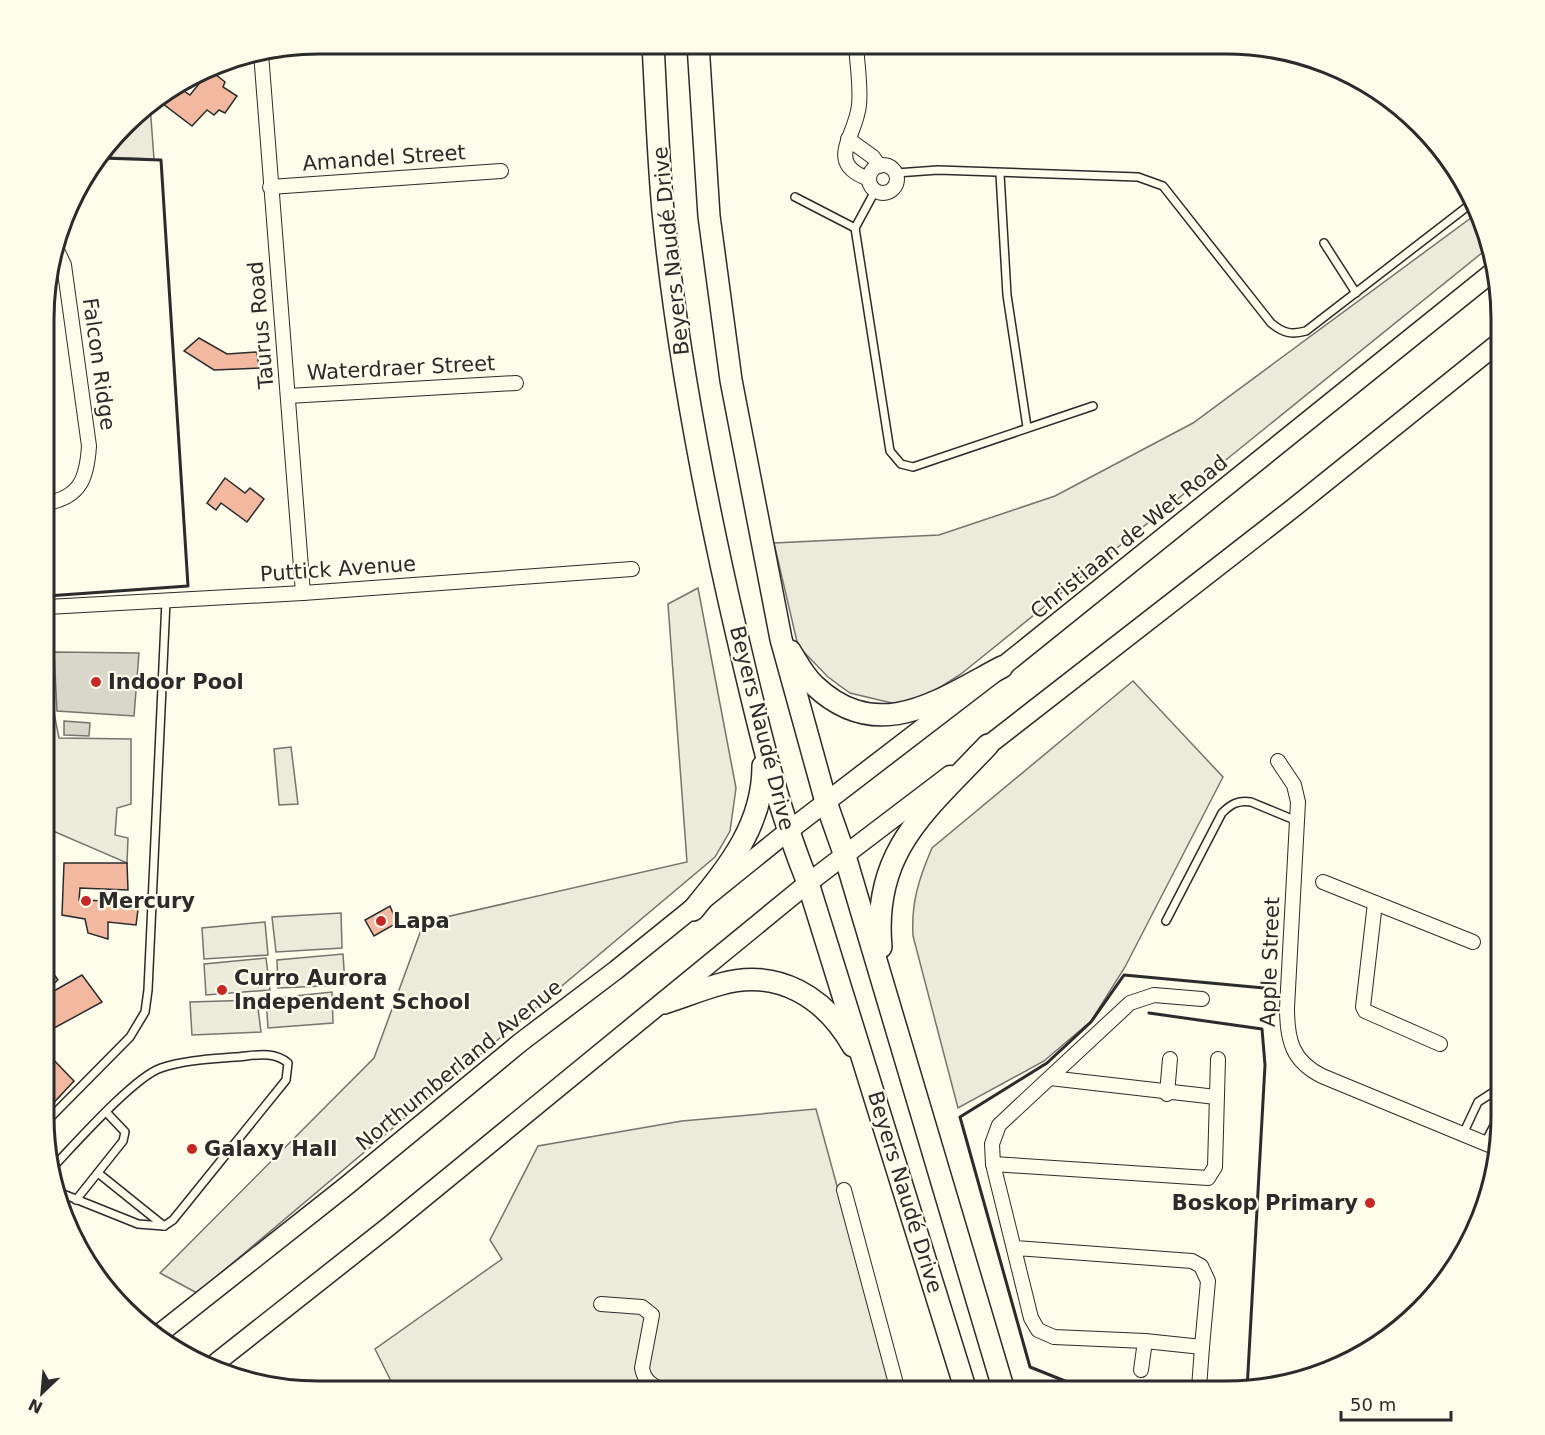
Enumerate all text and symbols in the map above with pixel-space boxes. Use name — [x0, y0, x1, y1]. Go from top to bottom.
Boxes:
street label: Amandel Street — [302, 140, 466, 176]
street label: Beyers Naudé Drive — [648, 145, 694, 357]
street label: Taurus Road — [243, 260, 279, 391]
street label: Falcon Ridge — [78, 296, 120, 432]
street label: Waterdraer Street — [306, 351, 496, 385]
street label: Christiaan de Wet Road — [1026, 450, 1232, 624]
street label: Puttick Avenue — [259, 552, 417, 586]
street label: Beyers Naudé Drive — [725, 623, 799, 833]
place label: Indoor Pool — [108, 670, 244, 694]
marker: Indoor Pool — [89, 675, 103, 689]
place label: Mercury — [98, 889, 195, 913]
marker: Mercury — [79, 894, 93, 908]
street label: Apple Street — [1256, 896, 1284, 1028]
place label: Lapa — [393, 909, 450, 933]
marker: Lapa — [374, 914, 388, 928]
place label: Curro Aurora Independent School — [234, 966, 470, 1014]
street label: Northumberland Avenue — [351, 975, 567, 1155]
marker: Curro Aurora Independent School — [215, 983, 229, 997]
street label: Beyers Naudé Drive — [863, 1088, 947, 1296]
place label: Galaxy Hall — [204, 1137, 337, 1161]
marker: Galaxy Hall — [185, 1142, 199, 1156]
place label: Boskop Primary — [1172, 1191, 1358, 1215]
marker: Boskop Primary — [1363, 1196, 1377, 1210]
north arrow — [12, 1363, 72, 1423]
scale bar — [1341, 1384, 1450, 1422]
text: 50 m — [1350, 1394, 1396, 1415]
text: N — [25, 1395, 46, 1418]

